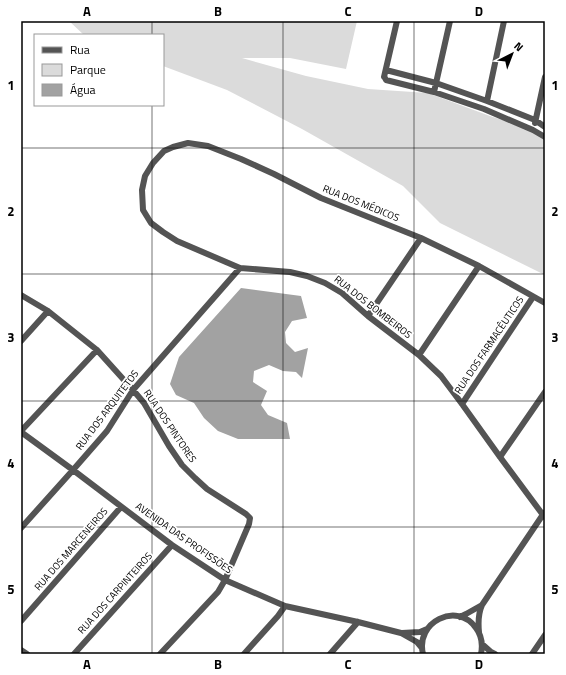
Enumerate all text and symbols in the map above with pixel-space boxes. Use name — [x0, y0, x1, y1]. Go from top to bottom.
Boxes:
text: A — [83, 1, 91, 21]
text: B — [214, 1, 222, 21]
text: C — [344, 1, 352, 21]
text: D — [475, 1, 483, 21]
legend — [34, 34, 164, 106]
north arrow — [492, 34, 532, 74]
text: N — [511, 38, 527, 55]
text: Rua — [70, 40, 90, 59]
text: Parque — [70, 60, 106, 79]
text: 1 — [7, 75, 15, 95]
text: 1 — [551, 75, 559, 95]
text: Água — [70, 80, 96, 99]
street label: RUA DOS MÉDICOS — [320, 181, 402, 225]
text: 2 — [7, 201, 15, 221]
text: 2 — [551, 201, 559, 221]
street label: RUA DOS BOMBEIROS — [331, 272, 415, 342]
street label: RUA DOS FARMACÊUTICOS — [451, 293, 527, 397]
text: 3 — [7, 327, 15, 347]
text: 3 — [551, 327, 559, 347]
street label: RUA DOS ARQUITETOS — [72, 367, 142, 453]
street label: RUA DOS PINTORES — [140, 386, 200, 466]
text: 4 — [7, 453, 15, 473]
text: 4 — [551, 453, 559, 473]
street label: AVENIDA DAS PROFISSÕES — [132, 499, 236, 577]
street label: RUA DOS MARCENEIROS — [31, 504, 111, 594]
street label: RUA DOS CARPINTEIROS — [74, 549, 156, 637]
text: 5 — [7, 579, 15, 599]
text: 5 — [551, 579, 559, 599]
text: A — [83, 654, 91, 674]
text: B — [214, 654, 222, 674]
text: C — [344, 654, 352, 674]
text: D — [475, 654, 483, 674]

